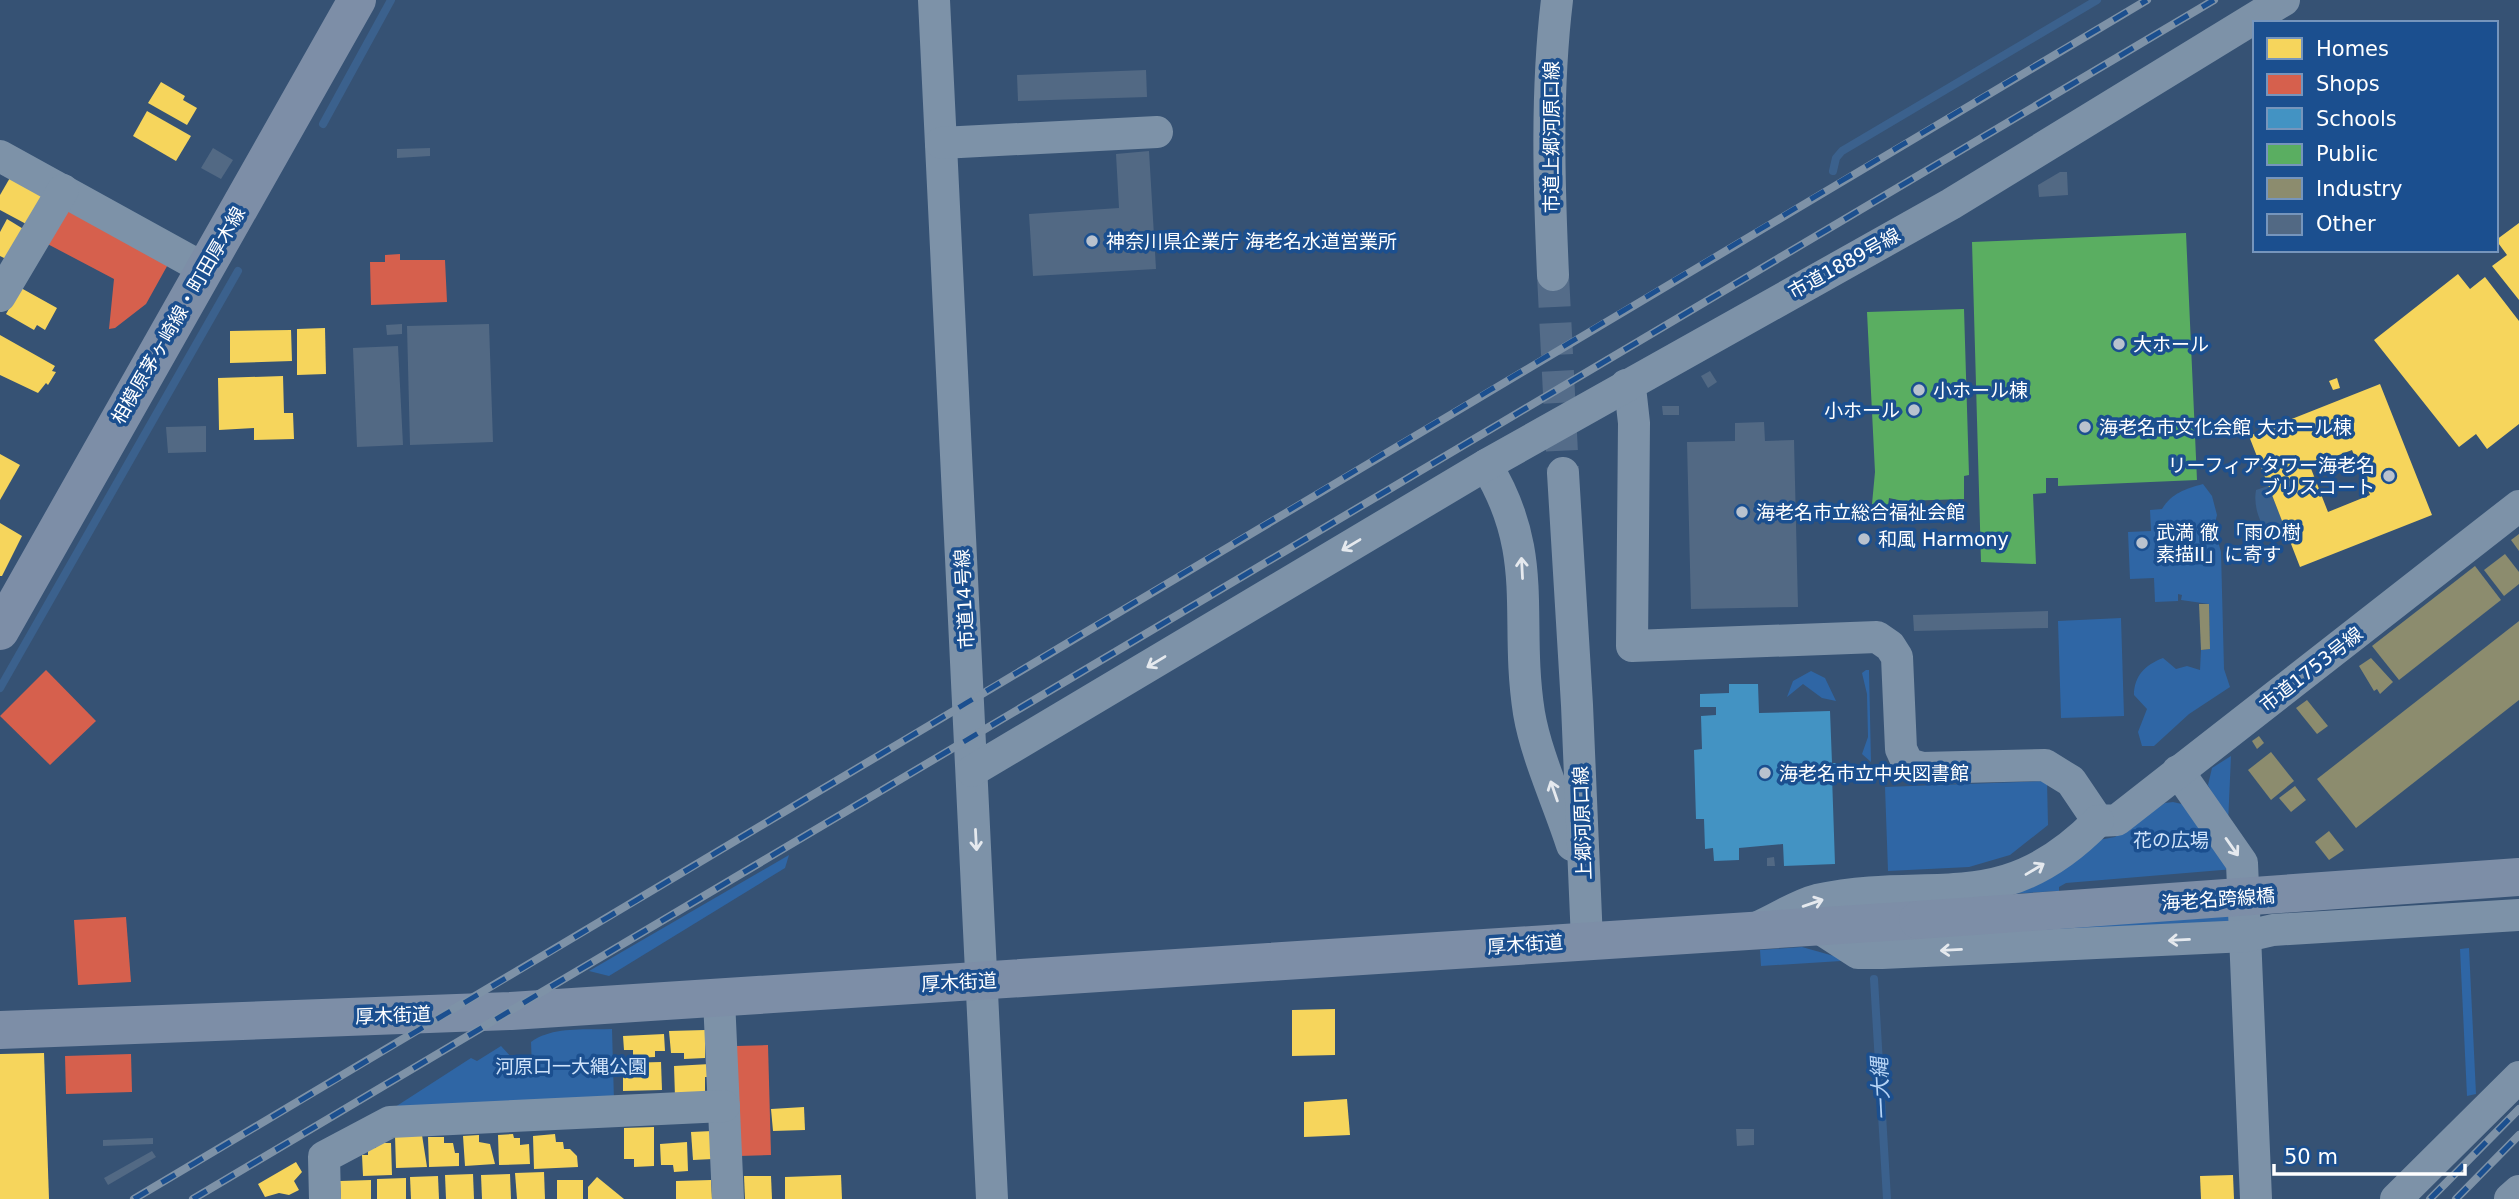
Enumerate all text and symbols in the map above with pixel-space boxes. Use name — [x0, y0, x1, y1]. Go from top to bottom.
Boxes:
legend — [2253, 21, 2498, 252]
text: Homes — [2316, 37, 2389, 61]
street label: 市道上郷河原口線 — [1540, 61, 1562, 213]
text: Shops — [2316, 72, 2380, 96]
text: Schools — [2316, 107, 2397, 131]
text: Public — [2316, 142, 2378, 166]
text: Industry — [2316, 177, 2402, 201]
street label: 相模原茅ヶ崎線・町田厚木線 — [107, 203, 249, 427]
text: Other — [2316, 212, 2376, 236]
street label: 市道1889号線 — [1784, 223, 1904, 303]
place label: 神奈川県企業庁 海老名水道営業所 — [1106, 230, 1397, 252]
marker: 神奈川県企業庁 海老名水道営業所 — [1084, 233, 1100, 249]
place label: 大ホール — [2133, 333, 2209, 355]
marker: 大ホール — [2111, 336, 2127, 352]
place label: 小ホール棟 — [1933, 379, 2028, 401]
marker: 小ホール棟 — [1911, 382, 1927, 398]
place label: 小ホール — [1824, 399, 1900, 421]
marker: 小ホール — [1906, 402, 1922, 418]
place label: 海老名市文化会館 大ホール棟 — [2099, 416, 2352, 438]
marker: 海老名市文化会館 大ホール棟 — [2077, 419, 2093, 435]
place label: リーフィアタワー海老名 ブリスコート — [2168, 454, 2375, 498]
marker: リーフィアタワー海老名 ブリスコート — [2381, 468, 2397, 484]
place label: 海老名市立総合福祉会館 — [1756, 501, 1965, 523]
marker: 海老名市立総合福祉会館 — [1734, 504, 1750, 520]
place label: 武満 徹 「雨の樹 素描II」に寄す — [2156, 521, 2301, 565]
place label: 和風 Harmony — [1878, 528, 2009, 550]
marker: 和風 Harmony — [1856, 531, 1872, 547]
marker: 武満 徹 「雨の樹 素描II」に寄す — [2134, 535, 2150, 551]
one-way arrow — [1341, 538, 1361, 552]
street label: 市道14号線 — [950, 548, 978, 650]
one-way arrow — [1516, 557, 1529, 580]
street label: 市道1753号線 — [2255, 622, 2367, 716]
one-way arrow — [1146, 656, 1166, 670]
place label: 海老名市立中央図書館 — [1779, 762, 1969, 784]
marker: 海老名市立中央図書館 — [1757, 765, 1773, 781]
street label: 上郷河原口線 — [1569, 766, 1595, 880]
one-way arrow — [1547, 781, 1559, 803]
one-way arrow — [969, 828, 982, 851]
park label: 花の広場 — [2133, 829, 2209, 851]
one-way arrow — [2224, 837, 2239, 856]
one-way arrow — [2025, 862, 2045, 876]
street label: 海老名跨線橋 — [2160, 884, 2276, 914]
one-way arrow — [1801, 896, 1823, 908]
street label: 厚木街道 — [1486, 930, 1564, 958]
one-way arrow — [2167, 933, 2190, 946]
one-way arrow — [1940, 943, 1963, 956]
street label: 厚木街道 — [920, 969, 998, 995]
street label: 厚木街道 — [355, 1003, 431, 1027]
water label: 一大縄 — [1867, 1054, 1895, 1121]
park label: 河原口一大縄公園 — [495, 1055, 647, 1077]
scale bar — [2274, 1132, 2465, 1176]
text: 50 m — [2284, 1145, 2338, 1169]

